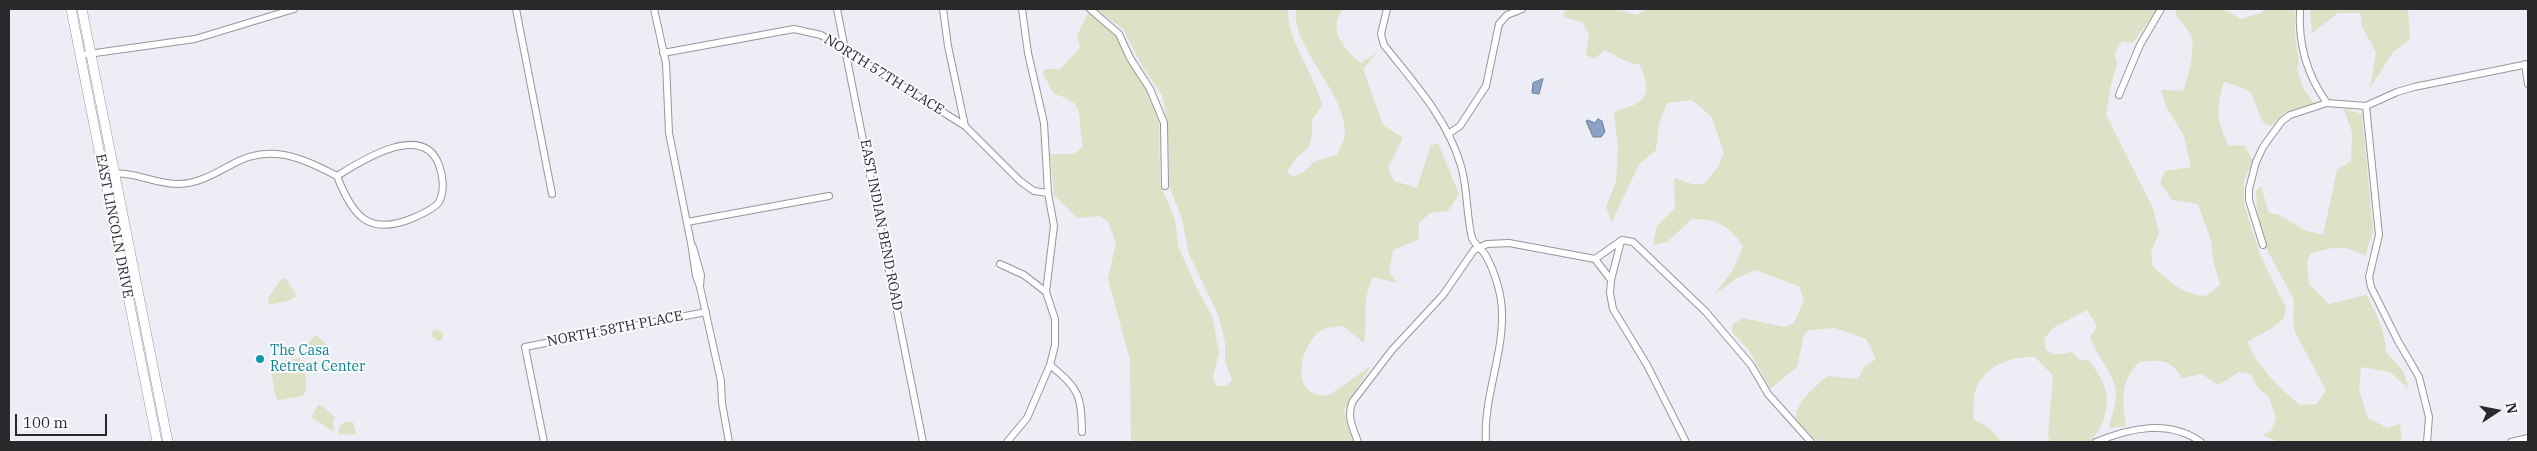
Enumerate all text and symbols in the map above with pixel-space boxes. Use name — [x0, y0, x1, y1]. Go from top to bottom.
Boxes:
street label: NORTH 57TH PLACE — [821, 31, 947, 119]
street label: EAST INDIAN BEND ROAD — [856, 138, 906, 312]
street label: EAST LINCOLN DRIVE — [92, 152, 136, 300]
street label: NORTH 58TH PLACE — [546, 308, 684, 350]
place label: The Casa Retreat Center — [270, 343, 365, 376]
marker: The Casa Retreat Center — [254, 353, 266, 365]
north arrow — [2472, 386, 2522, 436]
text: N — [2502, 401, 2522, 415]
scale bar — [18, 404, 110, 436]
text: 100 m — [23, 413, 68, 432]

